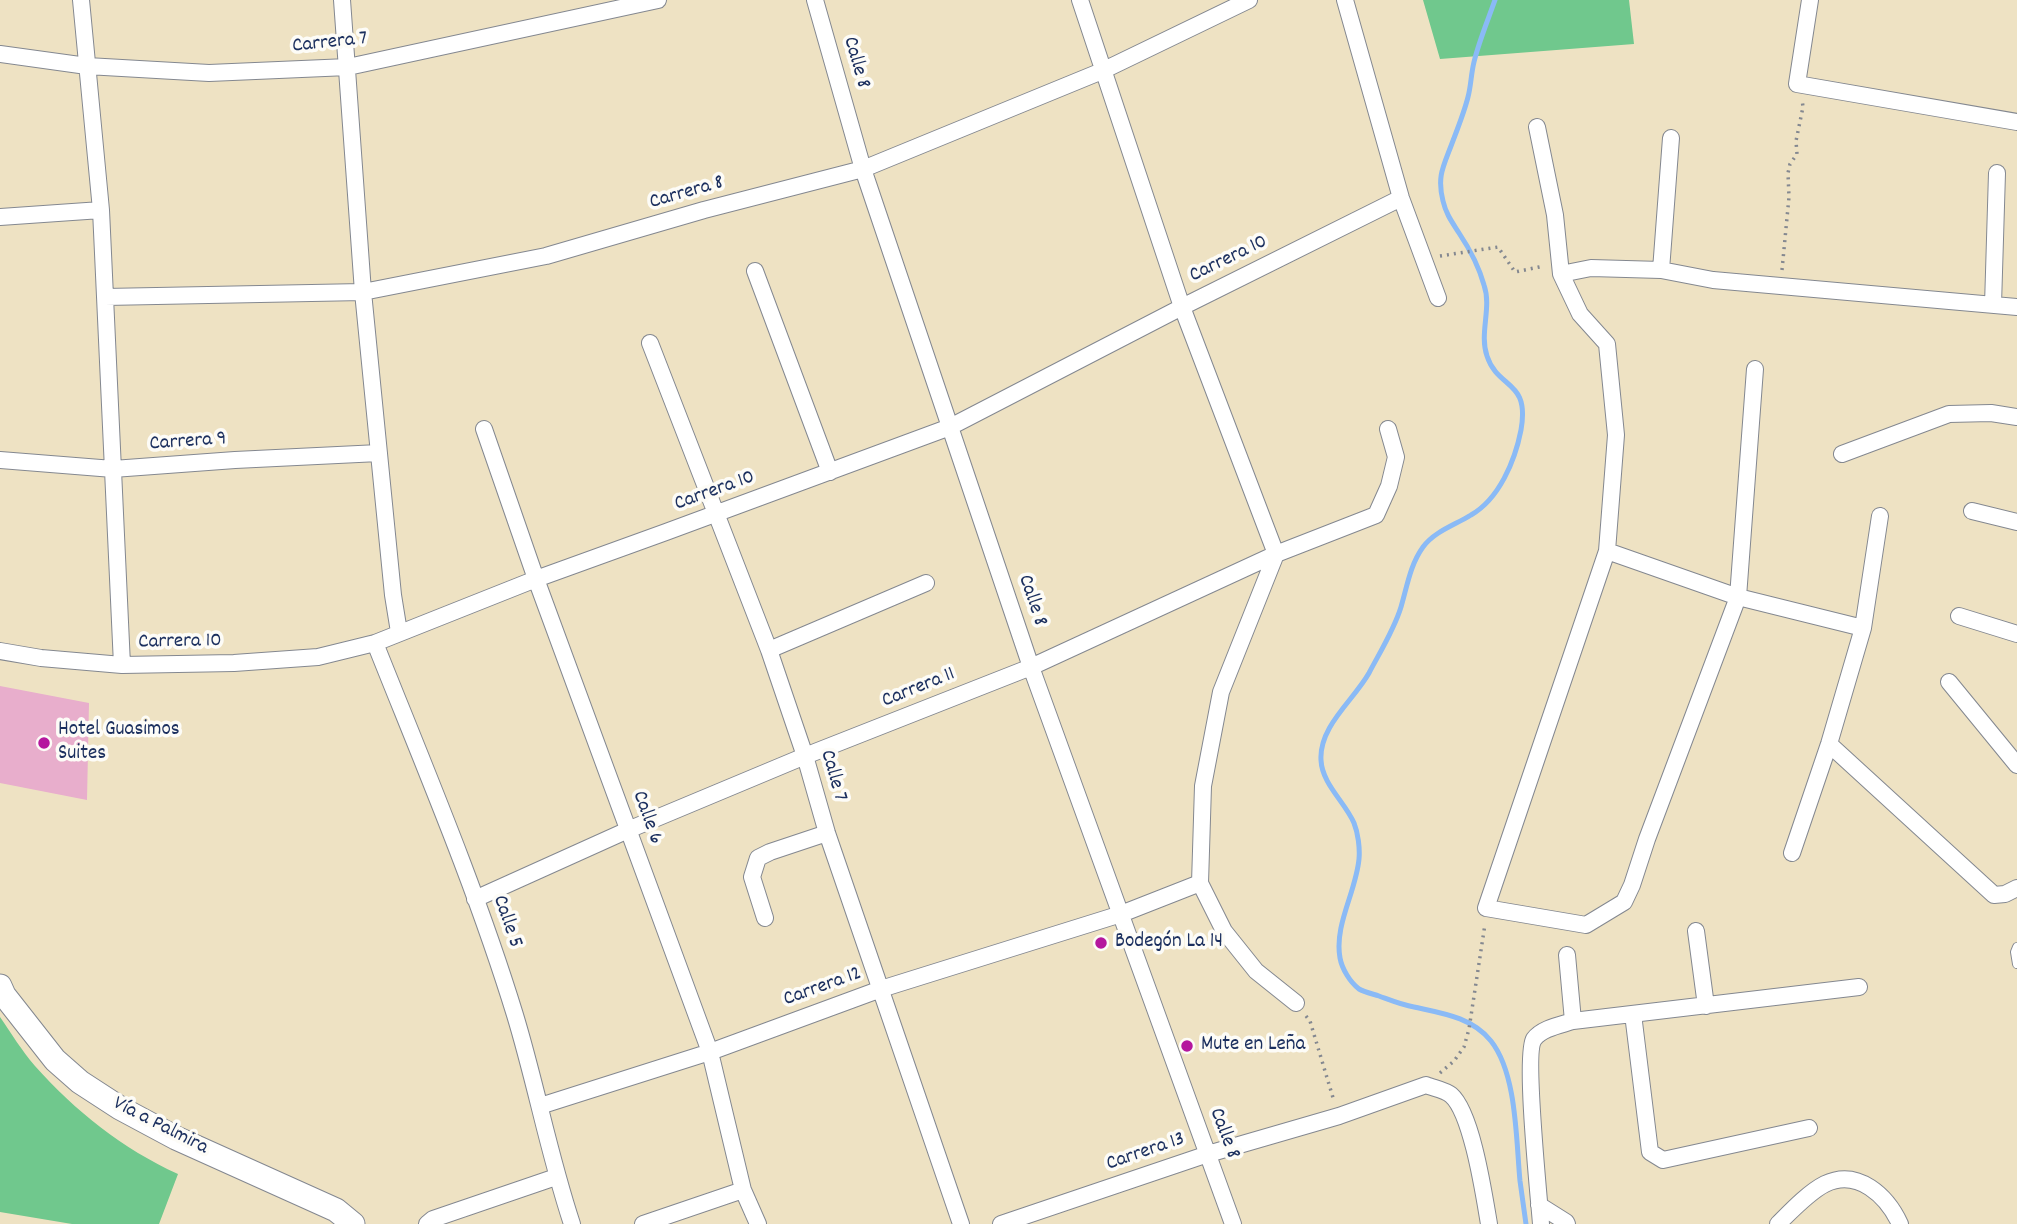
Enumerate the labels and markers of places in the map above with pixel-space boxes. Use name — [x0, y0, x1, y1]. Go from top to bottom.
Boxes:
place label: Hotel Guasimos Suites — [58, 718, 180, 768]
marker: Hotel Guasimos Suites — [36, 735, 52, 751]
place label: Bodegón La 14 — [1115, 930, 1223, 956]
marker: Bodegón La 14 — [1093, 935, 1109, 951]
place label: Mute en Leña — [1201, 1033, 1305, 1059]
marker: Mute en Leña — [1179, 1038, 1195, 1054]

